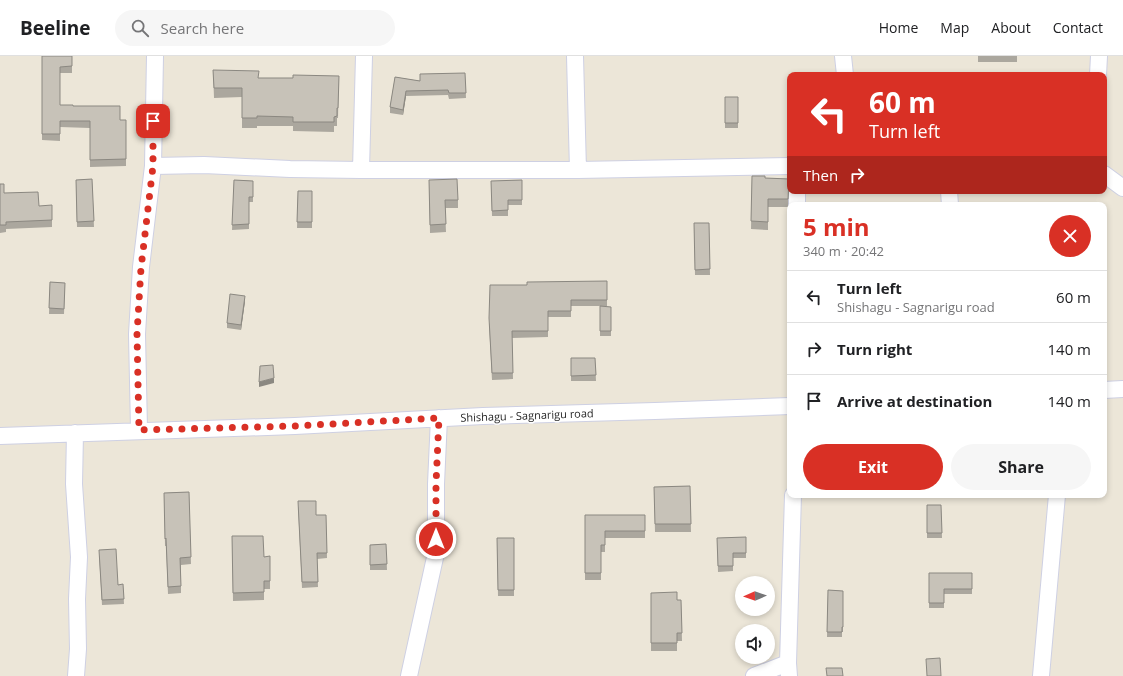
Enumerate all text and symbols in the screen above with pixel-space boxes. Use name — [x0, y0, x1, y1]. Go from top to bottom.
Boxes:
search box — [115, 10, 395, 46]
text: Beeline — [20, 15, 91, 41]
icon: search — [129, 17, 151, 39]
text: Search here — [161, 18, 244, 38]
text: Home — [879, 18, 918, 37]
text: Map — [940, 18, 969, 37]
text: About — [991, 18, 1031, 37]
text: Contact — [1053, 18, 1103, 37]
text: 60 m — [869, 83, 936, 121]
icon: left — [803, 88, 855, 140]
pin — [136, 104, 170, 138]
icon: arrive — [142, 110, 164, 132]
text: Turn left — [869, 119, 940, 143]
icon: right — [846, 164, 868, 186]
text: Then — [803, 165, 838, 185]
text: 5 min — [803, 210, 870, 243]
button: close — [1049, 215, 1091, 257]
text: 340 m · 20:42 — [803, 242, 884, 260]
text: Turn left — [837, 278, 902, 298]
icon: left — [803, 286, 825, 308]
text: 60 m — [1056, 287, 1091, 307]
text: Shishagu - Sagnarigu road — [837, 298, 995, 316]
icon: right — [803, 338, 825, 360]
text: Turn right — [837, 339, 912, 359]
text: 140 m — [1047, 339, 1091, 359]
icon: arrive — [803, 390, 825, 412]
text: Arrive at destination — [837, 391, 992, 411]
text: 140 m — [1047, 391, 1091, 411]
street label: Shishagu - Sagnarigu road — [460, 405, 594, 425]
button: Exit — [803, 444, 943, 490]
button: Share — [951, 444, 1091, 490]
position arrow — [415, 518, 457, 560]
north arrow — [735, 576, 775, 616]
map controls — [735, 576, 775, 664]
button: sound — [735, 624, 775, 664]

